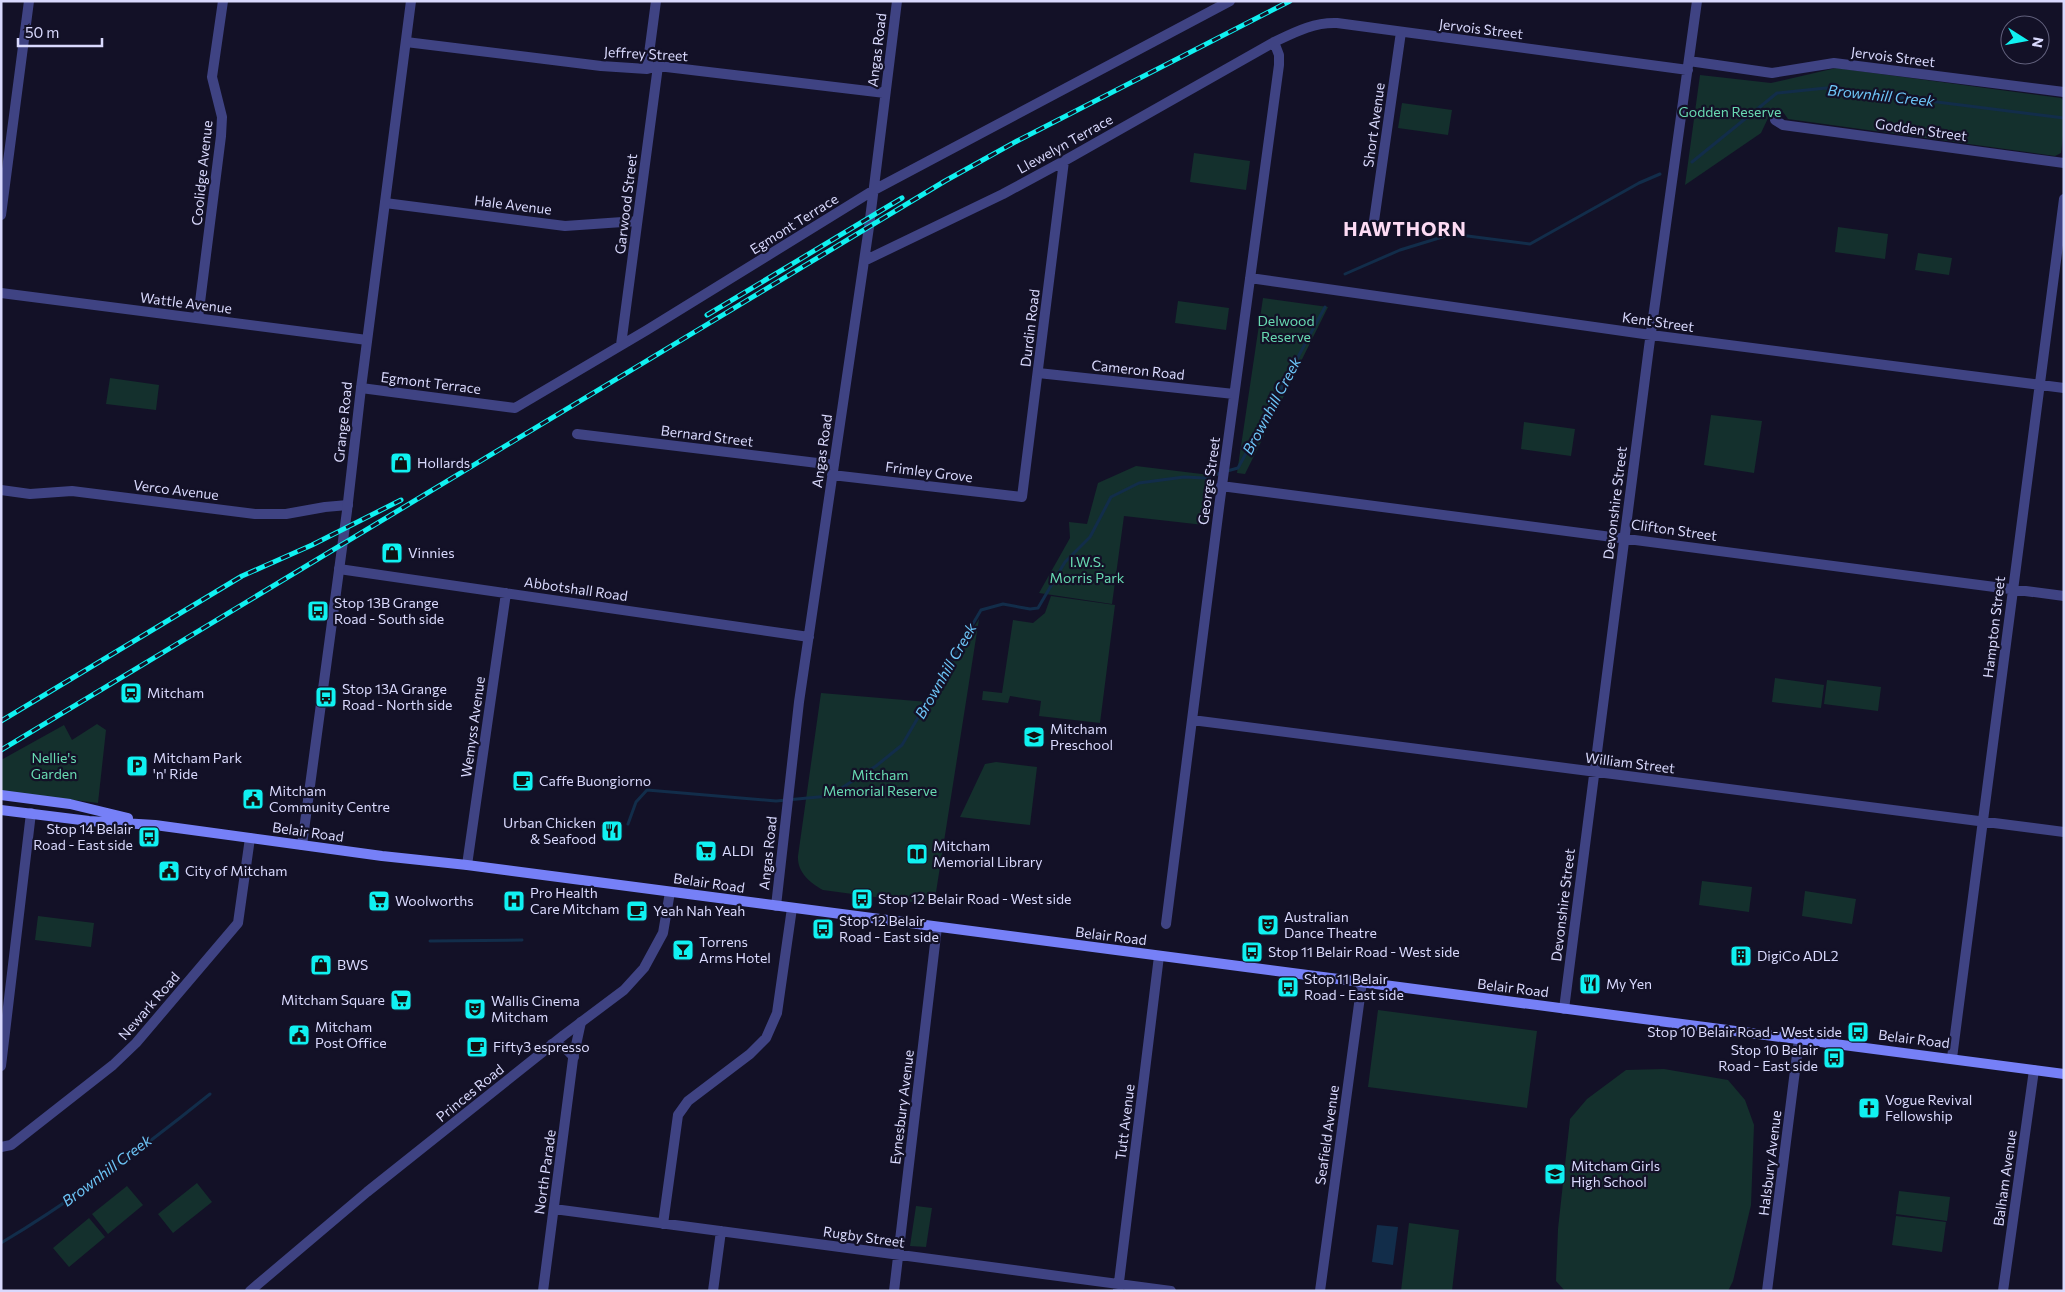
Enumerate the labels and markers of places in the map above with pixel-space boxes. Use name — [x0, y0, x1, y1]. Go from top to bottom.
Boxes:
shop icon: Hollards — [389, 451, 413, 475]
place label: Hollards — [417, 454, 470, 471]
shop icon: Vinnies — [380, 541, 404, 565]
place label: Vinnies — [408, 544, 455, 561]
place label: Stop 13B Grange Road - South side — [334, 594, 444, 627]
bus stop icon: Stop 13B Grange Road - South side — [306, 599, 330, 623]
place label: Stop 13A Grange Road - North side — [342, 680, 452, 713]
station icon: Mitcham — [119, 681, 143, 705]
place label: Mitcham — [147, 684, 204, 701]
bus stop icon: Stop 13A Grange Road - North side — [314, 685, 338, 709]
place label: Mitcham Preschool — [1050, 720, 1113, 753]
school or university icon: Mitcham Preschool — [1022, 725, 1046, 749]
place label: Mitcham Park 'n' Ride — [153, 749, 243, 782]
parking icon: Mitcham Park 'n' Ride — [125, 754, 149, 778]
cafe icon: Caffe Buongiorno — [511, 769, 535, 793]
place label: Caffe Buongiorno — [539, 772, 651, 789]
place label: Mitcham Community Centre — [269, 782, 390, 815]
public building icon: Mitcham Community Centre — [241, 787, 265, 811]
place label: Urban Chicken & Seafood — [503, 814, 596, 847]
restaurant icon: Urban Chicken & Seafood — [600, 819, 624, 843]
place label: Stop 14 Belair Road - East side — [33, 820, 133, 853]
bus stop icon: Stop 14 Belair Road - East side — [137, 825, 161, 849]
place label: Mitcham Memorial Library — [933, 837, 1043, 870]
supermarket icon: ALDI — [694, 839, 718, 863]
place label: ALDI — [722, 842, 754, 859]
library icon: Mitcham Memorial Library — [905, 842, 929, 866]
public building icon: City of Mitcham — [157, 859, 181, 883]
place label: City of Mitcham — [185, 862, 287, 879]
place label: Pro Health Care Mitcham — [530, 884, 619, 917]
bus stop icon: Stop 12 Belair Road - West side — [850, 887, 874, 911]
supermarket icon: Woolworths — [367, 889, 391, 913]
hospital icon: Pro Health Care Mitcham — [502, 889, 526, 913]
place label: Stop 12 Belair Road - West side — [878, 890, 1071, 907]
place label: Woolworths — [395, 892, 474, 909]
cafe icon: Yeah Nah Yeah — [625, 899, 649, 923]
place label: Yeah Nah Yeah — [653, 902, 745, 919]
place label: Australian Dance Theatre — [1284, 908, 1377, 941]
place label: Stop 12 Belair Road - East side — [839, 912, 939, 945]
theatre icon: Australian Dance Theatre — [1256, 913, 1280, 937]
bus stop icon: Stop 12 Belair Road - East side — [811, 917, 835, 941]
place label: Torrens Arms Hotel — [699, 933, 771, 966]
bar icon: Torrens Arms Hotel — [671, 938, 695, 962]
bus stop icon: Stop 11 Belair Road - West side — [1240, 940, 1264, 964]
place label: Stop 11 Belair Road - West side — [1268, 943, 1460, 960]
building icon: DigiCo ADL2 — [1729, 944, 1753, 968]
place label: DigiCo ADL2 — [1757, 947, 1839, 964]
shop icon: BWS — [309, 953, 333, 977]
place label: BWS — [337, 956, 368, 973]
place label: Stop 11 Belair Road - East side — [1304, 970, 1404, 1003]
restaurant icon: My Yen — [1578, 972, 1602, 996]
bus stop icon: Stop 11 Belair Road - East side — [1276, 975, 1300, 999]
place label: My Yen — [1606, 975, 1652, 992]
supermarket icon: Mitcham Square — [389, 988, 413, 1012]
place label: Mitcham Square — [281, 991, 385, 1008]
place label: Wallis Cinema Mitcham — [491, 992, 580, 1025]
theatre icon: Wallis Cinema Mitcham — [463, 997, 487, 1021]
place label: Mitcham Post Office — [315, 1018, 387, 1051]
bus stop icon: Stop 10 Belair Road - West side — [1846, 1020, 1870, 1044]
public building icon: Mitcham Post Office — [287, 1023, 311, 1047]
place label: Stop 10 Belair Road - West side — [1647, 1023, 1842, 1040]
cafe icon: Fifty3 espresso — [465, 1035, 489, 1059]
place label: Fifty3 espresso — [493, 1038, 590, 1055]
place label: Stop 10 Belair Road - East side — [1718, 1041, 1818, 1074]
bus stop icon: Stop 10 Belair Road - East side — [1822, 1046, 1846, 1070]
place label: Vogue Revival Fellowship — [1885, 1091, 1972, 1124]
church icon: Vogue Revival Fellowship — [1857, 1096, 1881, 1120]
place label: Mitcham Girls High School — [1571, 1157, 1660, 1190]
school or university icon: Mitcham Girls High School — [1543, 1162, 1567, 1186]

